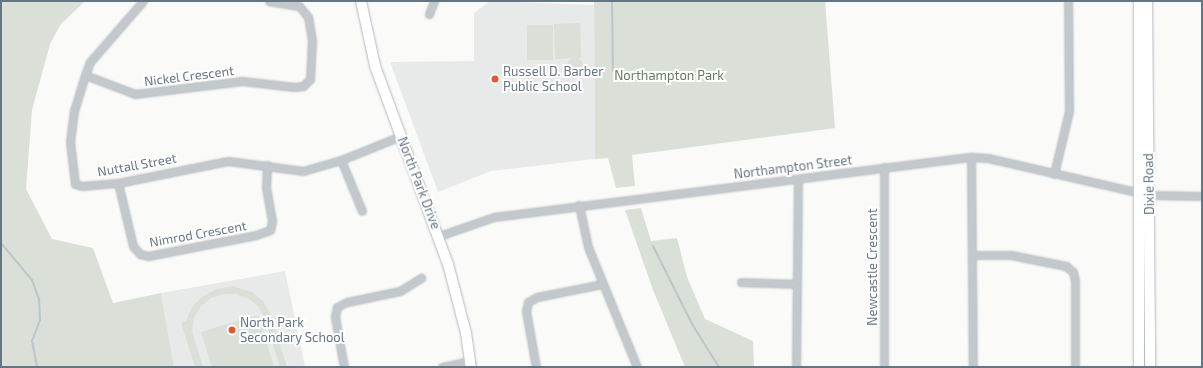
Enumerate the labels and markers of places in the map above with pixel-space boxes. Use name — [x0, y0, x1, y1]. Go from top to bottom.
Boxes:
place label: Russell D. Barber Public School — [503, 64, 604, 95]
marker: Russell D. Barber Public School — [490, 74, 500, 84]
place label: North Park Secondary School — [240, 315, 345, 346]
marker: North Park Secondary School — [227, 325, 237, 335]

